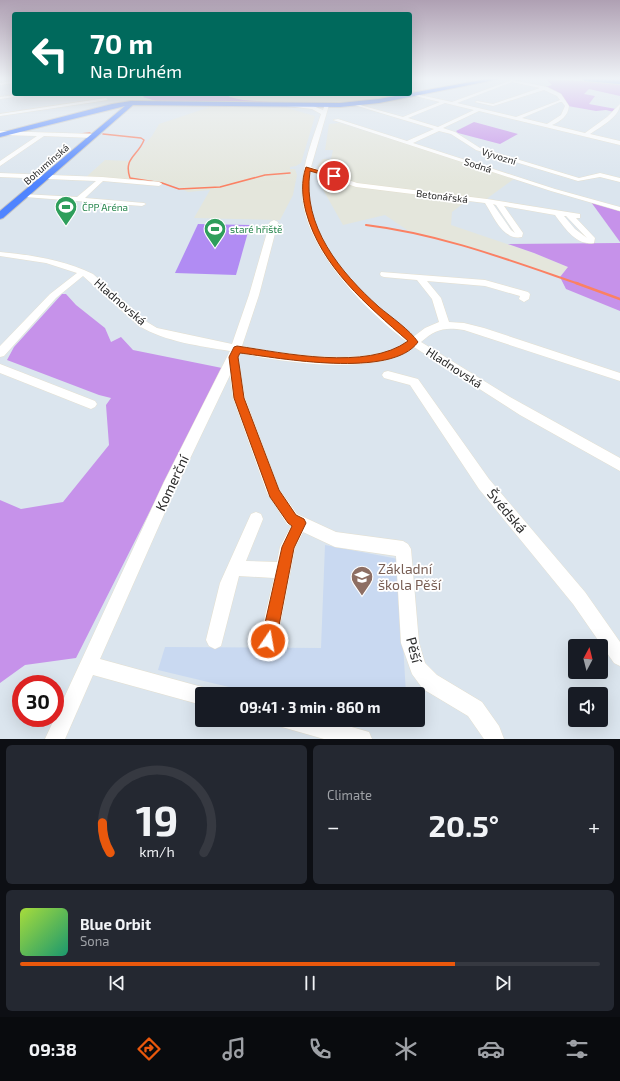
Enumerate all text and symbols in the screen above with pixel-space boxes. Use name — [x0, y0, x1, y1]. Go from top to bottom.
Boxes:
text: 70 m — [90, 26, 153, 60]
icon: left — [24, 28, 76, 80]
text: Na Druhém — [90, 60, 182, 82]
street label: Bohumínská — [21, 141, 71, 187]
street label: Vývozní — [480, 145, 518, 167]
street label: Sodná — [463, 155, 493, 175]
pin — [317, 159, 351, 193]
icon: arrive — [323, 165, 345, 187]
street label: Betonářská — [415, 187, 469, 205]
sports icon: ČPP Aréna — [53, 194, 79, 227]
place label: ČPP Aréna — [82, 201, 128, 213]
sports icon: staré hřiště — [202, 216, 228, 249]
place label: staré hřiště — [230, 223, 282, 235]
street label: Hladnovská — [92, 275, 149, 327]
street label: Hladnovská — [424, 344, 485, 390]
street label: Komerční — [151, 452, 192, 513]
street label: Švédská — [484, 485, 531, 536]
place label: Základní škola Pěší — [378, 560, 442, 593]
school or university icon: Základní škola Pěší — [349, 564, 375, 597]
position arrow — [247, 620, 289, 662]
street label: Pěší — [403, 635, 426, 665]
north arrow — [568, 639, 608, 679]
map controls — [568, 639, 608, 727]
speed limit sign: 30 — [12, 675, 64, 727]
button: sound — [568, 687, 608, 727]
text: 09:41 · 3 min · 860 m — [240, 698, 380, 716]
text: Climate — [327, 787, 372, 803]
text: 19 — [135, 793, 178, 843]
text: 20.5° — [429, 807, 499, 843]
text: − — [327, 813, 340, 839]
text: + — [588, 813, 600, 839]
text: km/h — [139, 842, 174, 859]
text: Blue Orbit — [80, 915, 151, 933]
text: Sona — [80, 933, 109, 949]
icon: previous — [106, 972, 128, 994]
icon: pause — [299, 972, 321, 994]
icon: next — [492, 972, 514, 994]
icon: directions — [135, 1035, 163, 1063]
icon: music — [220, 1035, 248, 1063]
icon: phone — [306, 1035, 334, 1063]
icon: climate — [392, 1035, 420, 1063]
icon: car — [477, 1035, 505, 1063]
icon: filters — [563, 1035, 591, 1063]
text: 09:38 — [29, 1038, 77, 1060]

